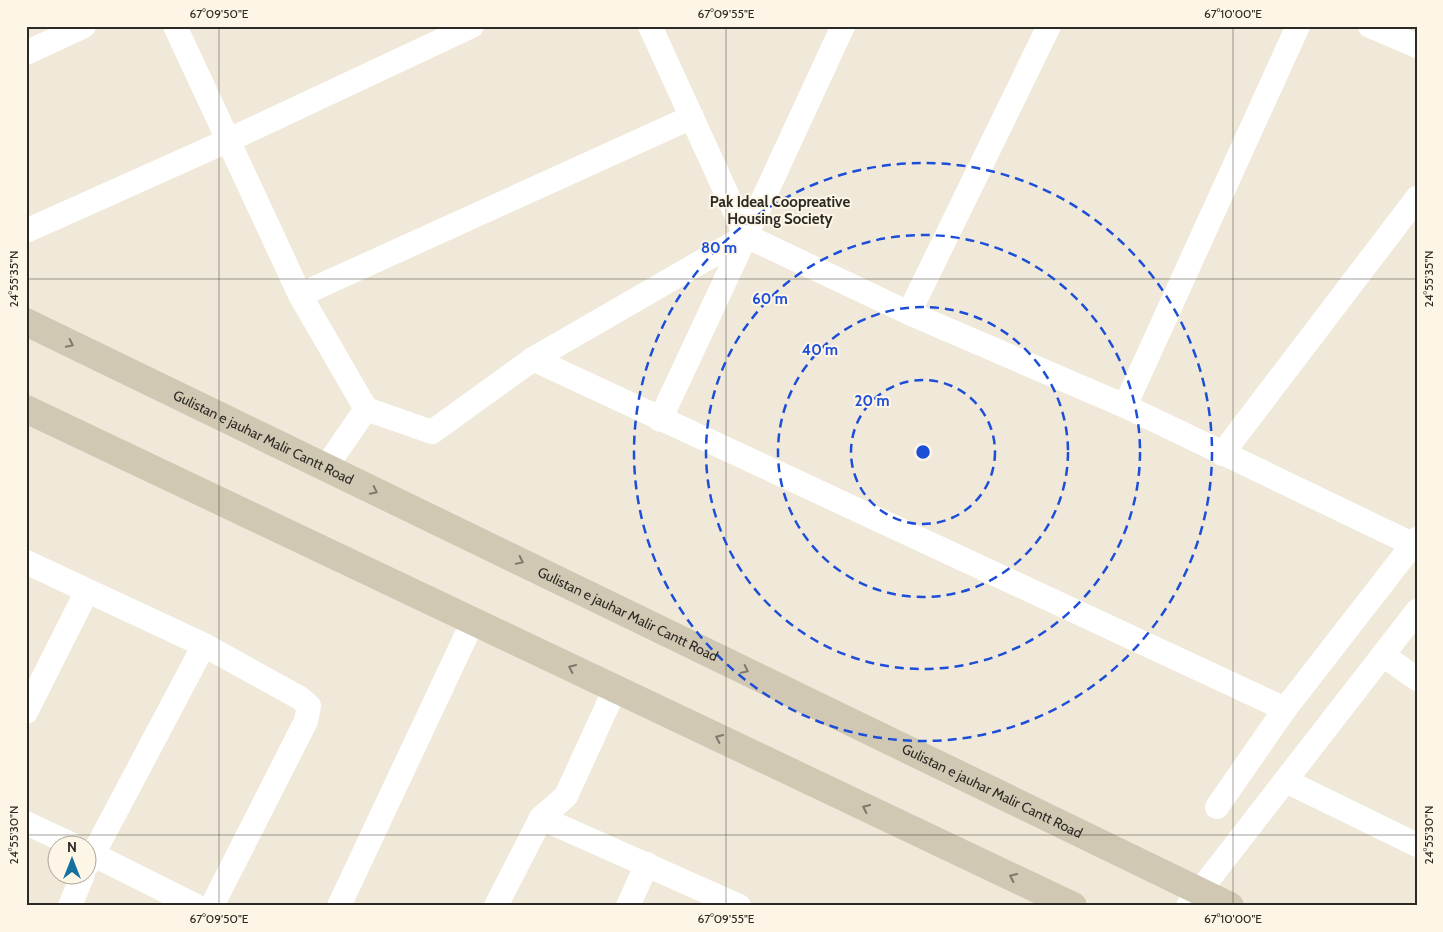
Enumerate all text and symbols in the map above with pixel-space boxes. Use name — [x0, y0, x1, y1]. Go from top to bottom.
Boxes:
text: 67°09'50"E — [190, 6, 249, 21]
text: 67°09'55"E — [697, 6, 755, 21]
text: 67°10'00"E — [1204, 6, 1262, 21]
district label: Pak Ideal Coopreative Housing Society — [710, 193, 850, 228]
text: 80 m — [701, 239, 737, 257]
text: 24°55'35"N — [6, 251, 21, 307]
text: 24°55'35"N — [1421, 251, 1436, 307]
text: 60 m — [752, 290, 788, 308]
one-way arrow — [65, 337, 74, 348]
text: 40 m — [802, 341, 838, 359]
street label: Gulistan e jauhar Malir Cantt Road — [170, 386, 357, 489]
text: 20 m — [855, 392, 889, 410]
centre of rings — [914, 443, 932, 461]
one-way arrow — [369, 484, 378, 495]
one-way arrow — [515, 555, 524, 565]
street label: Gulistan e jauhar Malir Cantt Road — [535, 563, 721, 665]
one-way arrow — [568, 664, 577, 675]
one-way arrow — [740, 664, 749, 674]
one-way arrow — [715, 734, 724, 744]
street label: Gulistan e jauhar Malir Cantt Road — [899, 739, 1086, 842]
one-way arrow — [862, 803, 871, 814]
text: 24°55'30"N — [6, 806, 21, 864]
text: 24°55'30"N — [1421, 806, 1436, 864]
north arrow — [48, 834, 98, 884]
text: N — [67, 838, 77, 856]
one-way arrow — [1009, 873, 1018, 884]
text: 67°09'50"E — [190, 911, 249, 926]
text: 67°09'55"E — [697, 911, 755, 926]
text: 67°10'00"E — [1204, 911, 1262, 926]

